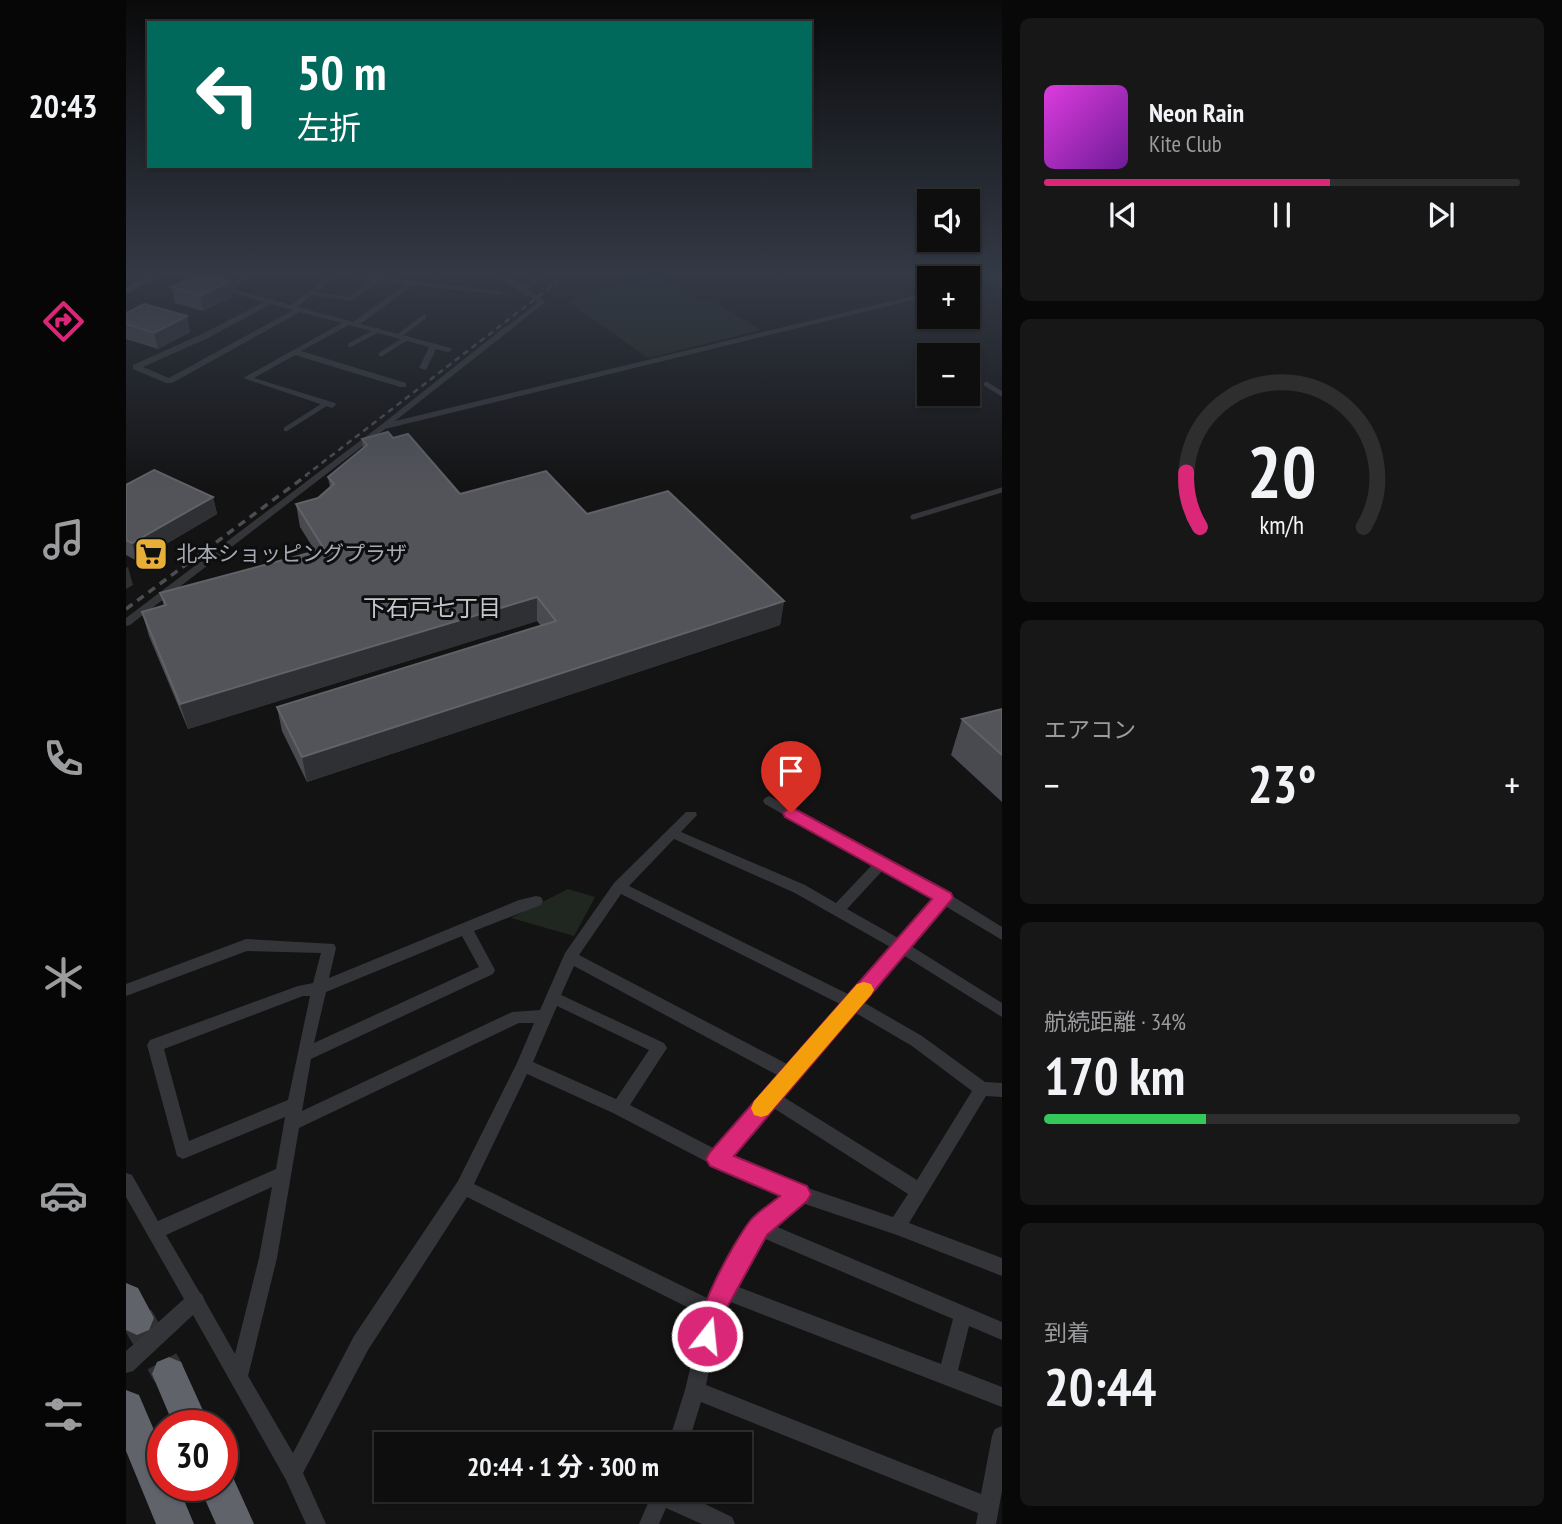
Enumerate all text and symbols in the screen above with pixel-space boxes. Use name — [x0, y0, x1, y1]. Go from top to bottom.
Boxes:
text: 50 m — [297, 40, 386, 104]
icon: left — [182, 49, 273, 140]
text: 20:43 — [28, 85, 98, 127]
text: Neon Rain — [1149, 96, 1244, 129]
text: 左折 — [297, 106, 361, 148]
text: Kite Club — [1149, 129, 1222, 158]
map controls — [917, 189, 980, 406]
button: sound — [917, 189, 980, 252]
icon: previous — [1104, 196, 1142, 234]
icon: pause — [1263, 196, 1301, 234]
icon: next — [1422, 196, 1460, 234]
button: + — [917, 266, 980, 329]
icon: directions — [39, 297, 88, 346]
button: − — [917, 343, 980, 406]
text: 20 — [1247, 423, 1317, 517]
text: km/h — [1260, 509, 1304, 541]
icon: music — [39, 515, 88, 564]
supermarket icon: 北本ショッピングプラザ — [132, 535, 170, 573]
place label: 北本ショッピングプラザ — [176, 540, 407, 567]
district label: 下石戸七丁目 — [363, 593, 501, 622]
text: エアコン — [1044, 715, 1136, 744]
icon: phone — [39, 734, 88, 783]
pin — [761, 741, 821, 813]
text: 23° — [1248, 750, 1316, 817]
icon: arrive — [772, 752, 810, 790]
text: − — [1044, 760, 1060, 809]
text: + — [1504, 760, 1520, 809]
icon: climate — [39, 953, 88, 1002]
text: 航続距離 · 34% — [1044, 1007, 1186, 1036]
text: 170 km — [1044, 1042, 1185, 1109]
icon: car — [39, 1171, 88, 1220]
position arrow — [670, 1299, 744, 1373]
text: 到着 — [1044, 1318, 1090, 1347]
text: 20:44 — [1044, 1353, 1156, 1420]
icon: filters — [39, 1390, 88, 1439]
speed limit sign: 30 — [147, 1410, 238, 1501]
text: 20:44 · 1 分 · 300 m — [467, 1450, 659, 1483]

